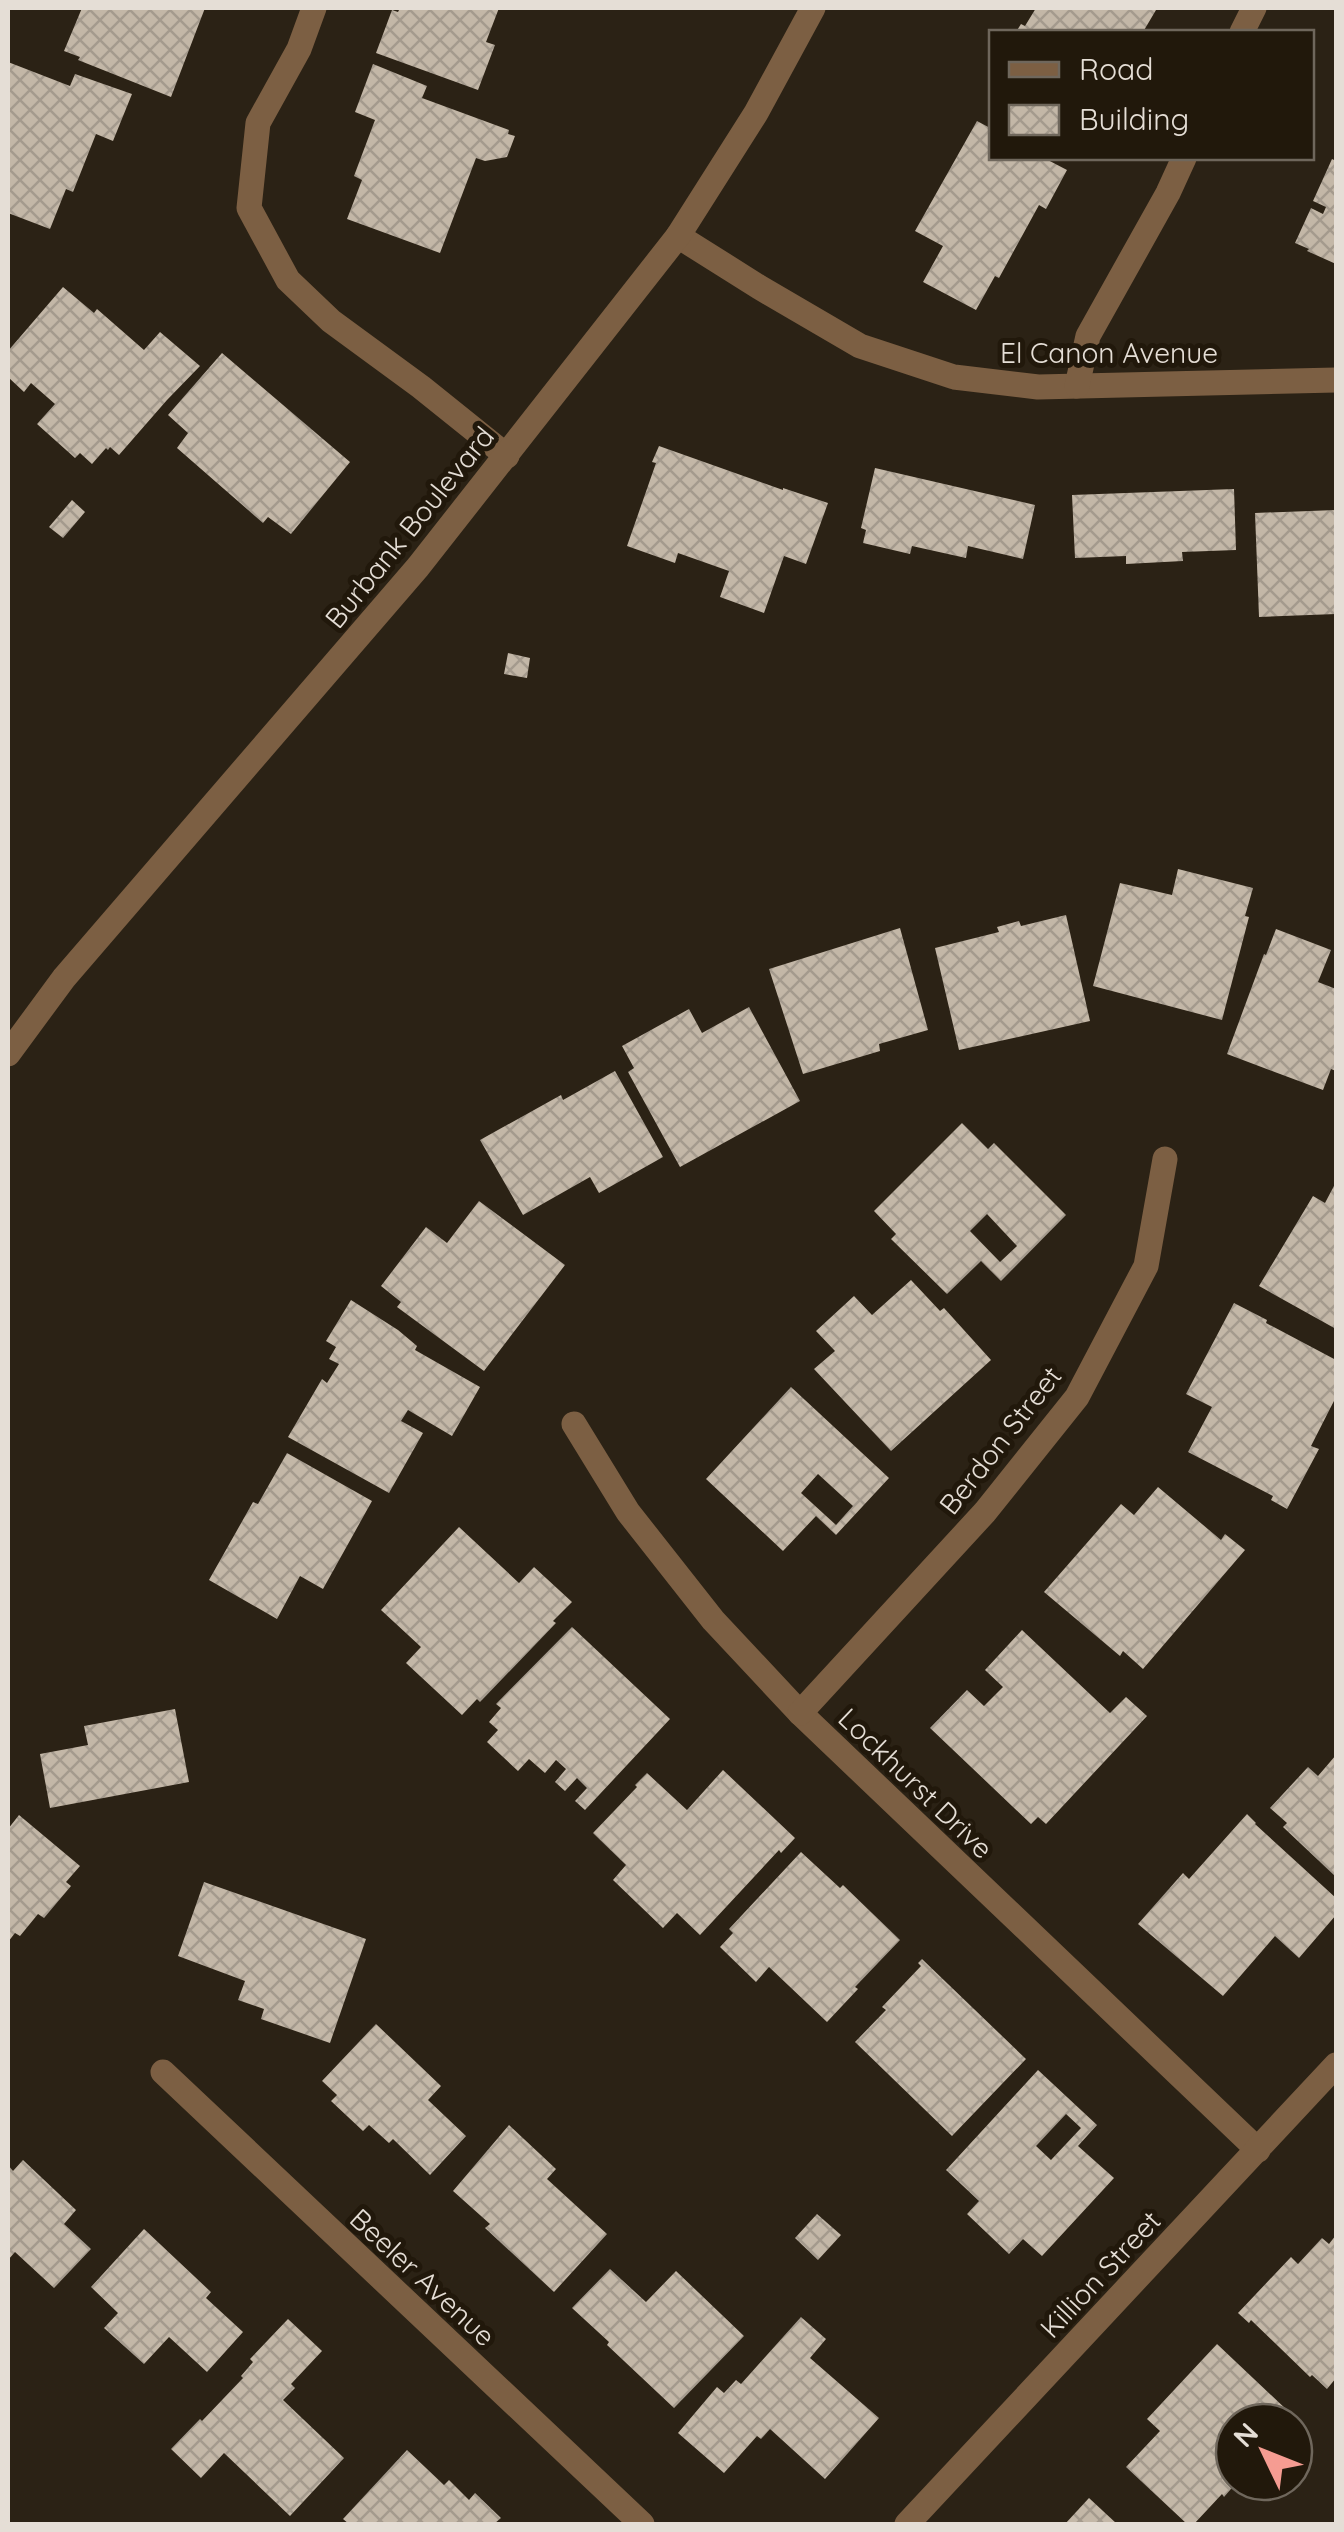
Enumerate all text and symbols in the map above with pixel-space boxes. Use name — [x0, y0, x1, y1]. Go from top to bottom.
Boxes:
legend — [989, 30, 1314, 160]
text: Road — [1079, 50, 1153, 88]
text: Building — [1079, 100, 1189, 138]
street label: El Canon Avenue — [1000, 335, 1218, 370]
street label: Burbank Boulevard — [317, 419, 501, 635]
street label: Berdon Street — [931, 1359, 1069, 1521]
street label: Lockhurst Drive — [831, 1700, 1001, 1866]
street label: Beeler Avenue — [343, 2201, 503, 2353]
street label: Killion Street — [1032, 2203, 1168, 2345]
north arrow — [1214, 2402, 1314, 2502]
text: N — [1226, 2415, 1265, 2454]

